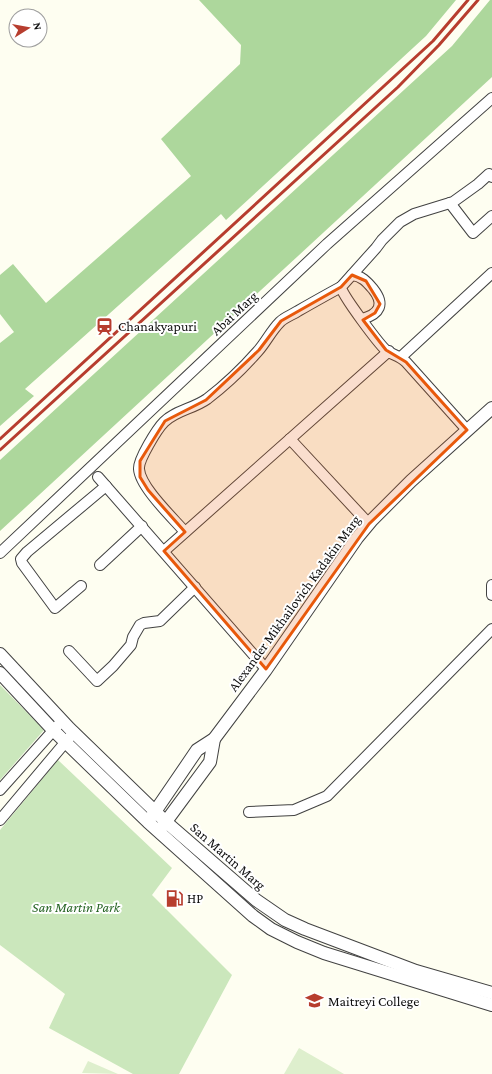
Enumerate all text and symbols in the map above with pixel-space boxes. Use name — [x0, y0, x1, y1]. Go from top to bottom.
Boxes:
north arrow — [8, 8, 48, 48]
text: N — [31, 21, 45, 31]
street label: Abai Marg — [208, 287, 261, 338]
station icon: Chanakyapuri — [95, 316, 115, 336]
place label: Chanakyapuri — [118, 318, 197, 334]
street label: Alexander Mikhailovich Kadakin Marg — [225, 512, 363, 694]
street label: San Martin Marg — [187, 819, 269, 893]
fuel station icon: HP — [164, 888, 184, 908]
place label: HP — [187, 890, 203, 906]
park label: San Martin Park — [32, 899, 121, 915]
school or university icon: Maitreyi College — [305, 991, 325, 1011]
place label: Maitreyi College — [328, 993, 419, 1009]

